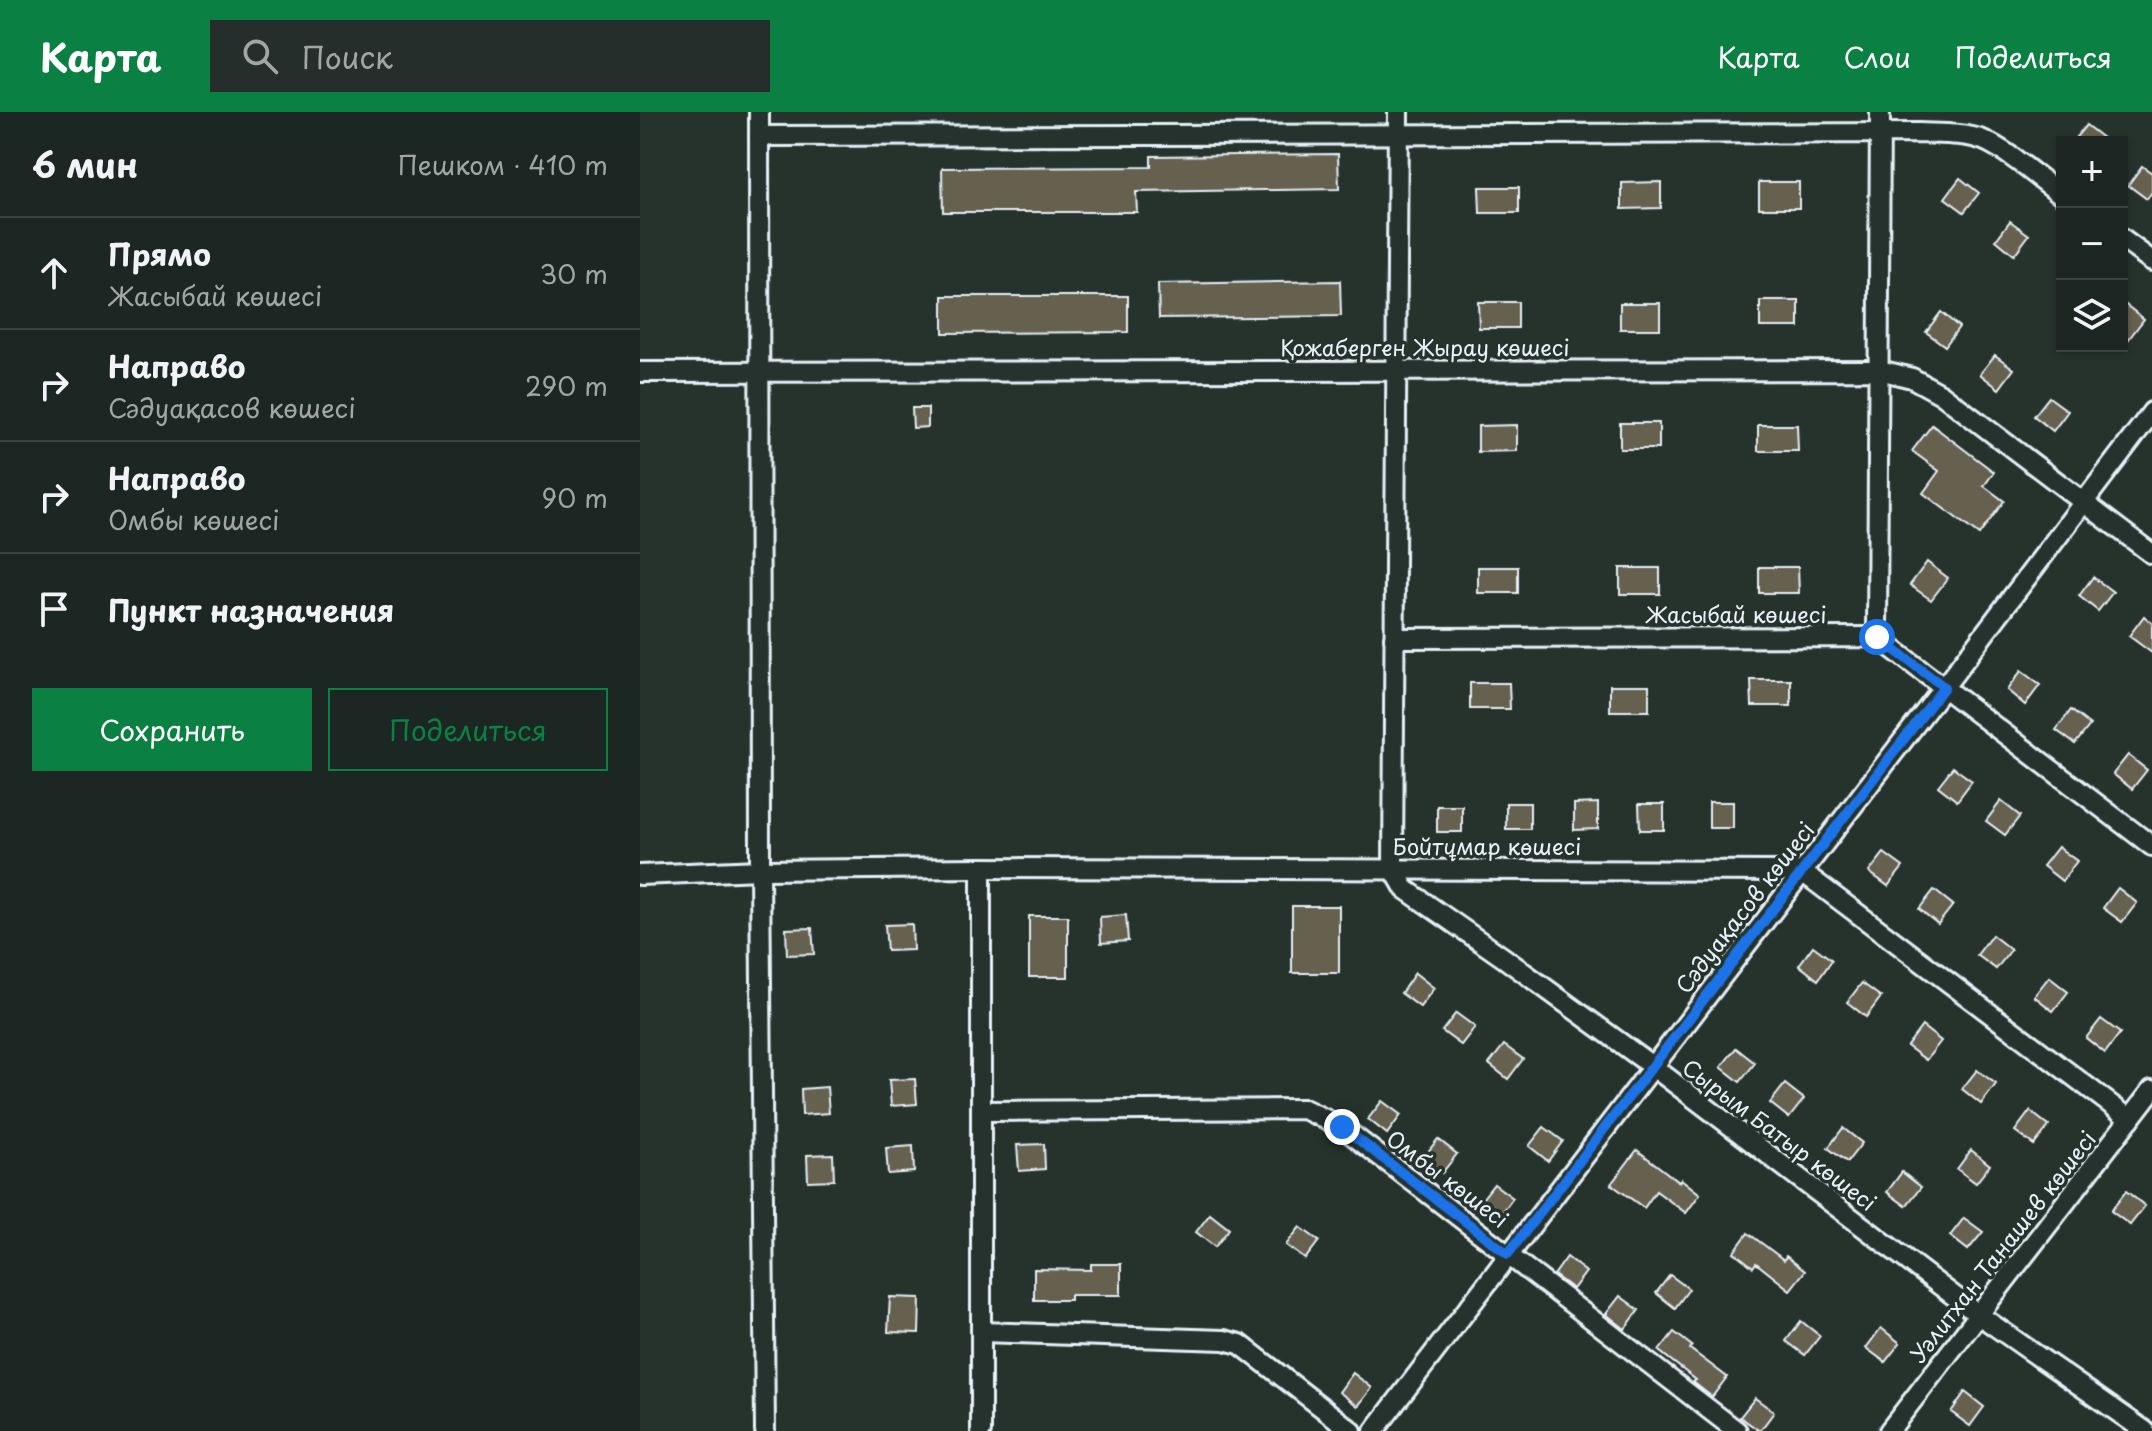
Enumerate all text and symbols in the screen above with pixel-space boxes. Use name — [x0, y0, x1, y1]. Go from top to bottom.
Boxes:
search box — [210, 20, 770, 92]
text: Карта — [40, 28, 162, 85]
icon: search — [238, 34, 282, 78]
text: Поиск — [302, 34, 393, 79]
text: Карта — [1717, 35, 1800, 78]
text: Слои — [1844, 35, 1911, 78]
text: Поделиться — [1955, 35, 2112, 78]
map controls — [2056, 136, 2128, 352]
button: + — [2056, 136, 2128, 208]
text: 6 мин — [32, 138, 138, 190]
text: Пешком · 410 m — [398, 145, 608, 184]
button: − — [2056, 208, 2128, 280]
text: Прямо — [108, 231, 211, 276]
icon: ahead — [32, 251, 76, 295]
text: 30 m — [540, 254, 608, 293]
text: Жасыбай көшесі — [108, 276, 322, 315]
button: layers — [2056, 280, 2128, 352]
street label: Қожаберген Жырау көшесі — [1280, 330, 1570, 363]
text: Направо — [108, 343, 246, 388]
icon: right — [32, 363, 76, 407]
text: 290 m — [525, 366, 608, 405]
text: Сәдуақасов көшесі — [108, 388, 356, 427]
text: Направо — [108, 455, 246, 500]
icon: right — [32, 475, 76, 519]
text: 90 m — [541, 478, 608, 517]
text: Омбы көшесі — [108, 500, 280, 539]
icon: arrive — [32, 587, 76, 631]
text: Пункт назначения — [108, 587, 394, 632]
street label: Жасыбай көшесі — [1645, 597, 1827, 630]
route start — [1859, 619, 1895, 655]
button: Сохранить — [32, 688, 312, 771]
button: Поделиться — [328, 688, 608, 771]
street label: Сәдуақасов көшесі — [1666, 814, 1822, 1000]
street label: Бойтұмар көшесі — [1393, 829, 1581, 862]
street label: Сырым Батыр көшесі — [1676, 1050, 1884, 1218]
route end — [1324, 1109, 1360, 1145]
street label: Омбы көшесі — [1380, 1121, 1516, 1235]
street label: Уәлитхан Танашев көшесі — [1901, 1123, 2103, 1369]

